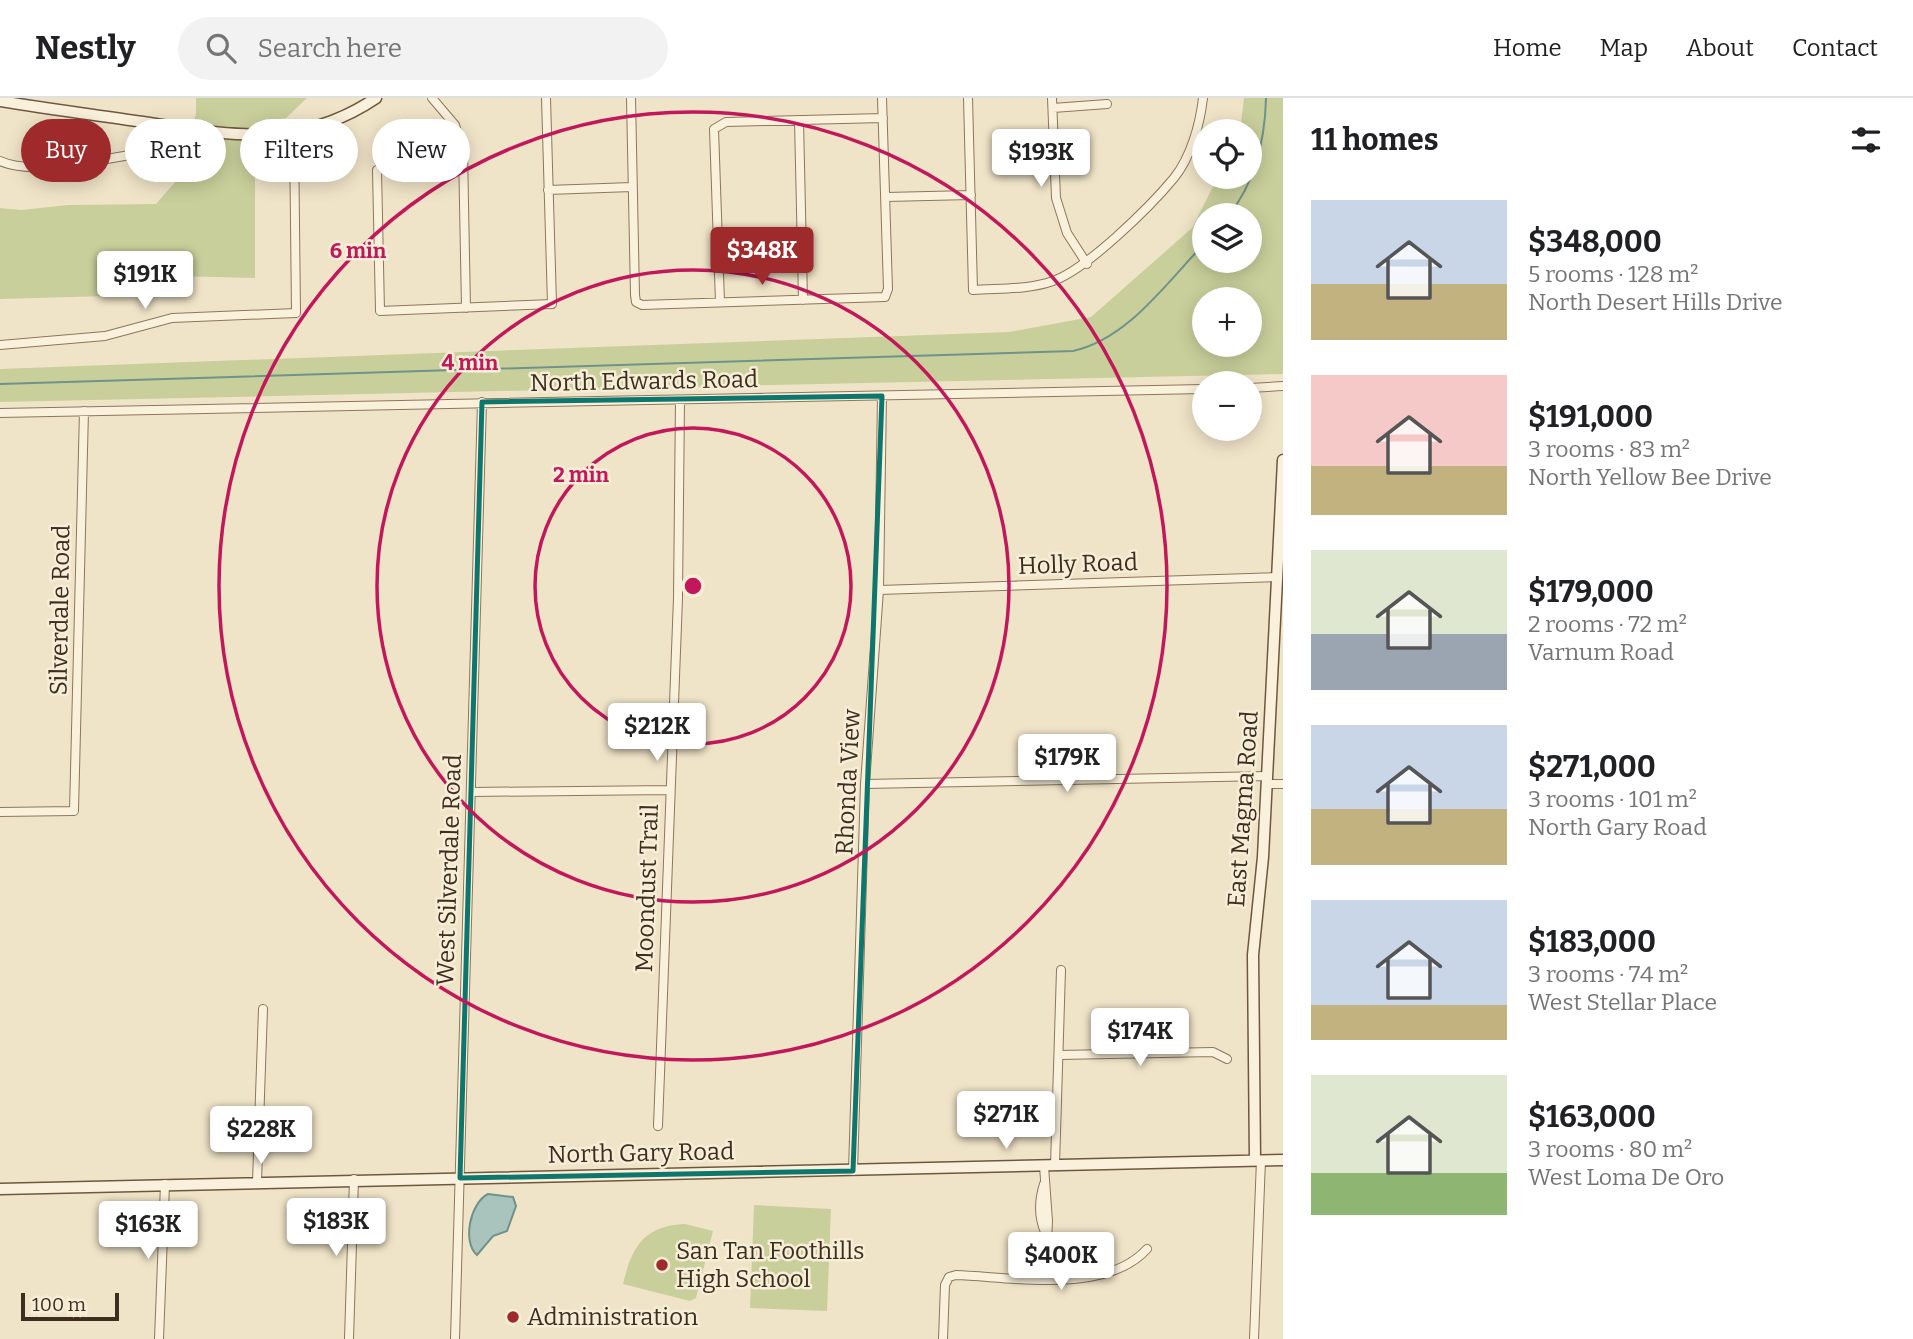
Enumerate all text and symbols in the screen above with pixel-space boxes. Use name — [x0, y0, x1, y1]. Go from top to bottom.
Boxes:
search box — [178, 17, 668, 80]
text: Nestly — [35, 28, 136, 68]
icon: search — [202, 29, 240, 67]
text: Search here — [258, 33, 402, 64]
text: Home — [1493, 34, 1562, 62]
text: Map — [1600, 34, 1648, 62]
text: About — [1686, 34, 1754, 62]
text: Contact — [1792, 34, 1878, 62]
chip: Buy — [21, 119, 111, 182]
chip: Rent — [125, 119, 226, 182]
chip: Filters — [240, 119, 358, 182]
chip: New — [372, 119, 470, 182]
map controls — [1192, 119, 1262, 441]
button: locate — [1192, 119, 1262, 189]
icon: filters — [1847, 121, 1885, 159]
text: 11 homes — [1311, 122, 1439, 158]
pin: $193K — [992, 130, 1090, 189]
text: $193K — [1008, 138, 1074, 166]
button: layers — [1192, 203, 1262, 273]
text: $348,000 — [1528, 224, 1662, 260]
pin: $348K — [713, 228, 811, 287]
icon: home — [1367, 228, 1451, 312]
text: $348K — [726, 236, 798, 264]
text: 6 min — [330, 238, 387, 264]
pin: $191K — [96, 252, 194, 311]
text: $191K — [113, 260, 177, 288]
text: 5 rooms · 128 m² — [1528, 260, 1698, 288]
button: + — [1192, 287, 1262, 357]
text: North Desert Hills Drive — [1528, 288, 1783, 316]
text: 4 min — [442, 350, 499, 376]
street label: North Edwards Road — [530, 365, 758, 397]
button: − — [1192, 371, 1262, 441]
text: $191,000 — [1528, 399, 1653, 435]
icon: home — [1367, 403, 1451, 487]
text: 3 rooms · 83 m² — [1528, 435, 1690, 463]
text: 2 min — [553, 462, 609, 488]
text: North Yellow Bee Drive — [1528, 463, 1772, 491]
street label: Silverdale Road — [45, 524, 75, 696]
street label: Holly Road — [1018, 548, 1138, 580]
centre of rings — [681, 574, 705, 598]
text: $179,000 — [1528, 574, 1654, 610]
icon: home — [1367, 578, 1451, 662]
text: 2 rooms · 72 m² — [1528, 610, 1687, 638]
text: Varnum Road — [1528, 638, 1674, 666]
pin: $212K — [608, 704, 706, 763]
street label: Rhonda View — [830, 708, 866, 856]
street label: East Magma Road — [1222, 710, 1264, 908]
text: $212K — [624, 712, 690, 740]
pin: $179K — [1018, 734, 1116, 794]
text: $179K — [1034, 743, 1100, 771]
text: $271,000 — [1528, 749, 1656, 785]
icon: home — [1367, 753, 1451, 837]
street label: West Silverdale Road — [431, 754, 467, 986]
text: 3 rooms · 101 m² — [1528, 785, 1697, 813]
street label: Moondust Trail — [630, 803, 664, 973]
text: North Gary Road — [1528, 813, 1707, 841]
text: $183,000 — [1528, 924, 1656, 960]
icon: home — [1367, 928, 1451, 1012]
text: 3 rooms · 74 m² — [1528, 960, 1688, 988]
text: West Stellar Place — [1528, 988, 1717, 1016]
pin: $174K — [1091, 1009, 1189, 1068]
text: $174K — [1107, 1017, 1173, 1045]
pin: $271K — [957, 1091, 1055, 1151]
text: $163,000 — [1528, 1099, 1656, 1135]
text: $271K — [973, 1100, 1039, 1128]
icon: home — [1367, 1103, 1451, 1187]
pin: $228K — [212, 1107, 310, 1166]
text: $228K — [226, 1115, 296, 1143]
text: 3 rooms · 80 m² — [1528, 1135, 1692, 1163]
street label: North Gary Road — [547, 1137, 735, 1169]
text: West Loma De Oro — [1528, 1163, 1724, 1191]
pin: $183K — [287, 1198, 385, 1258]
pin: $163K — [99, 1202, 197, 1261]
text: $183K — [303, 1207, 369, 1235]
text: $163K — [115, 1210, 181, 1238]
pin: $400K — [1012, 1232, 1110, 1292]
place label: San Tan Foothills High School — [676, 1237, 865, 1293]
text: $400K — [1024, 1241, 1098, 1269]
marker: San Tan Foothills High School — [654, 1257, 670, 1273]
scale bar — [21, 1290, 119, 1322]
text: 100 m — [32, 1293, 86, 1316]
place label: Administration — [527, 1303, 698, 1331]
marker: Administration — [505, 1309, 521, 1325]

